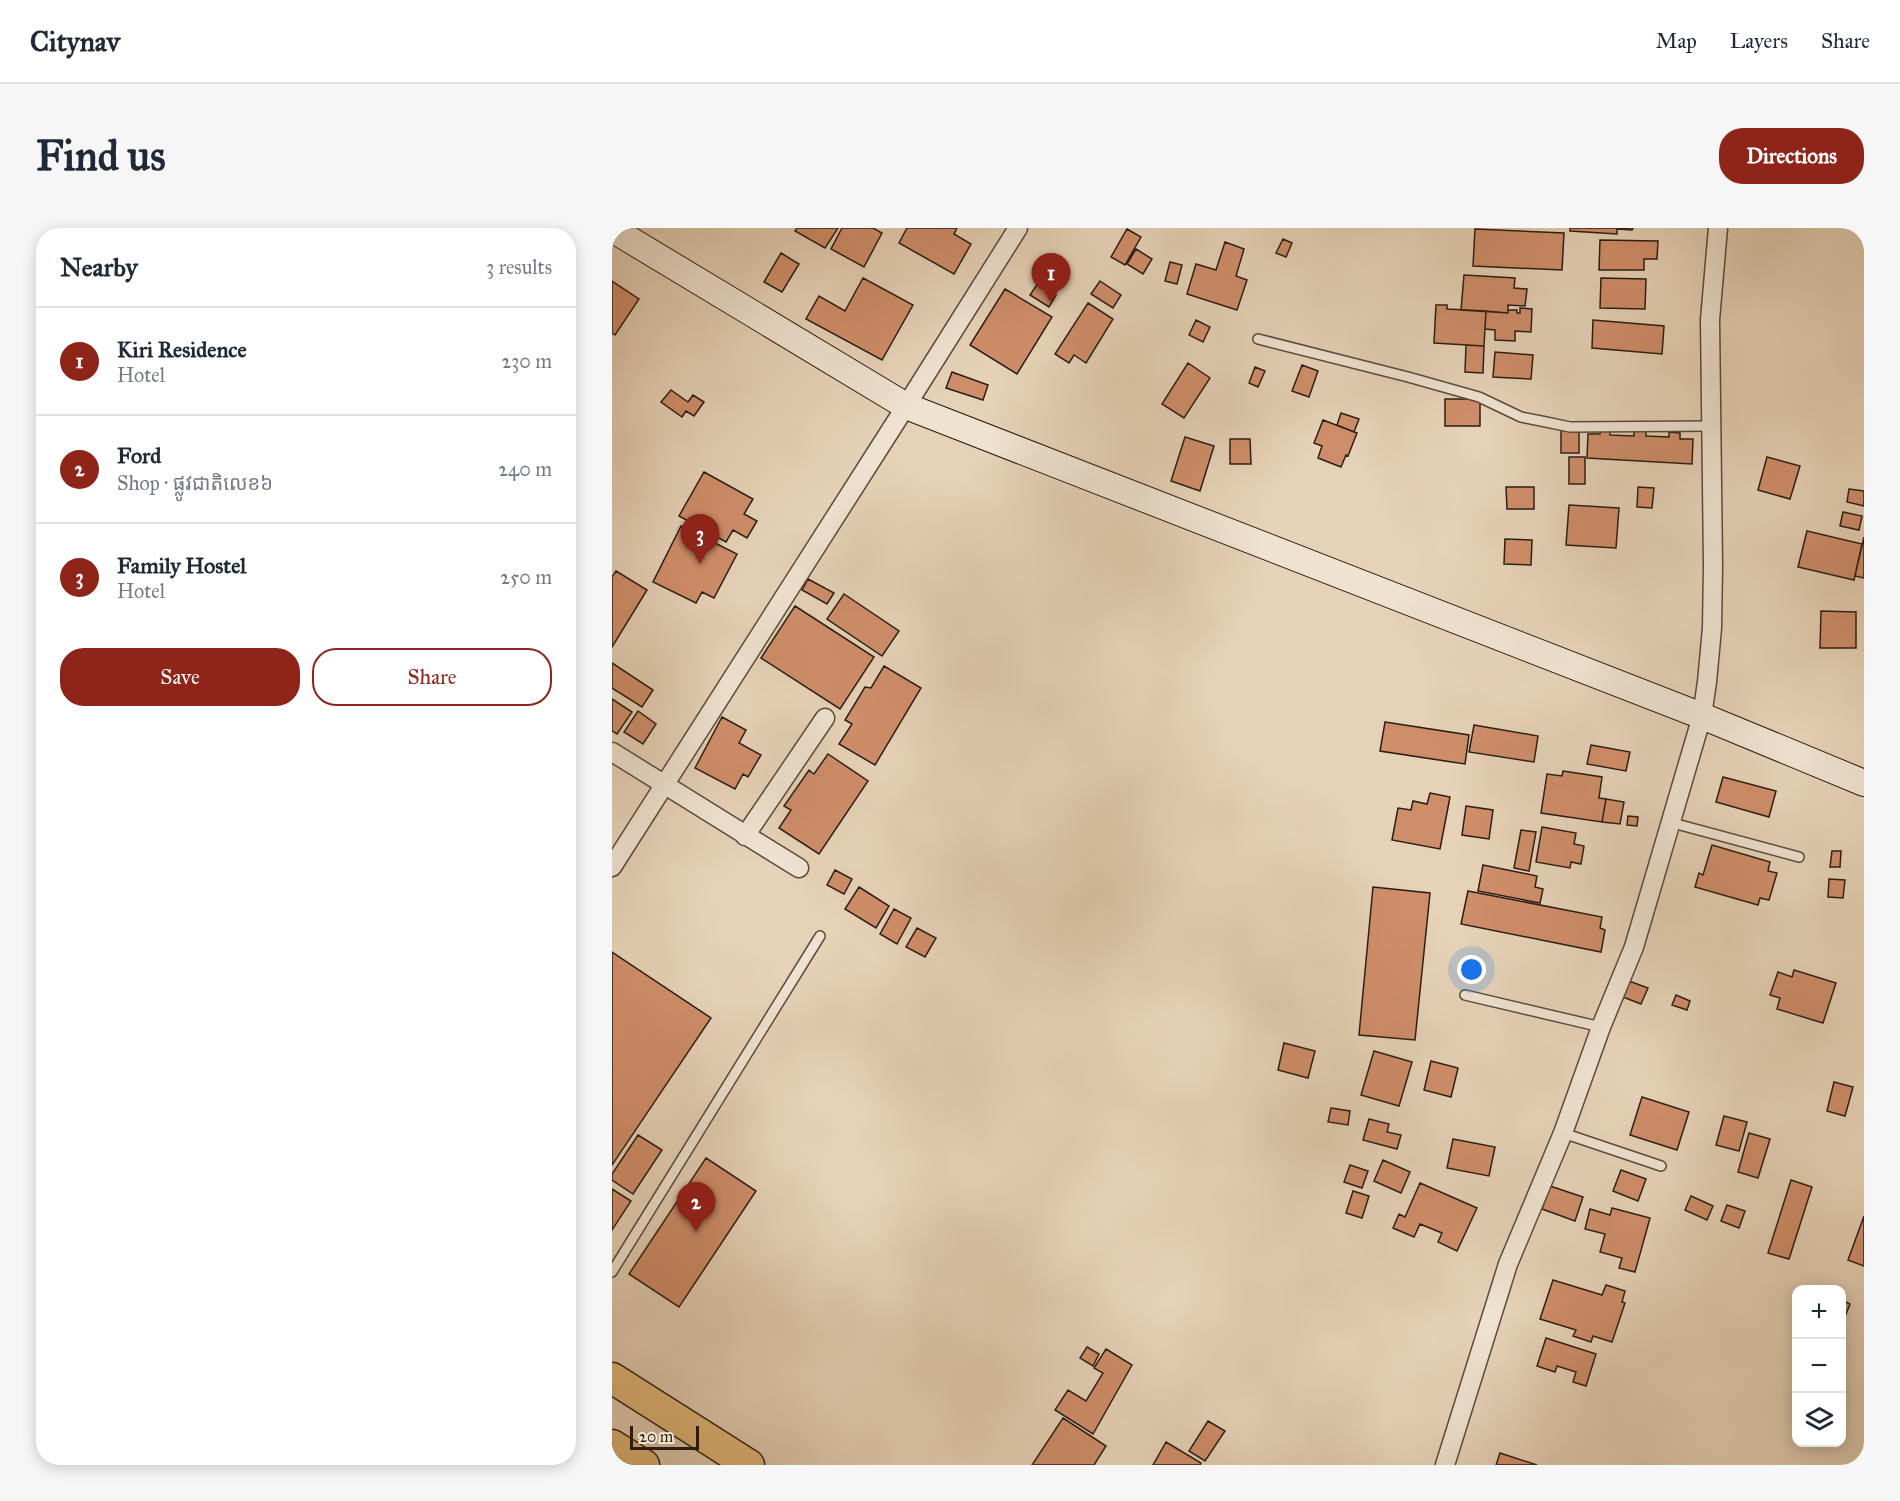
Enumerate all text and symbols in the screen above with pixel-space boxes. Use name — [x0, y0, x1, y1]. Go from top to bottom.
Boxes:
text: Citynav — [30, 24, 120, 59]
text: Map — [1656, 28, 1697, 54]
text: Layers — [1730, 28, 1788, 54]
text: Share — [1821, 28, 1870, 54]
button: Directions — [1719, 128, 1864, 184]
text: Find us — [36, 130, 166, 182]
text: Nearby — [60, 251, 138, 283]
pin: 1 — [1032, 254, 1070, 303]
text: 3 results — [486, 255, 552, 279]
text: Kiri Residence — [117, 336, 247, 363]
text: 1 — [76, 349, 83, 373]
text: 230 m — [501, 349, 552, 373]
text: Hotel — [117, 363, 165, 387]
text: Ford — [117, 442, 161, 469]
text: 2 — [75, 457, 84, 481]
text: 240 m — [498, 457, 552, 481]
text: Shop · ផ្លូវជាតិលេខ៦ — [117, 471, 273, 495]
pin: 3 — [680, 514, 719, 564]
text: Family Hostel — [117, 552, 246, 579]
text: 3 — [76, 565, 84, 589]
text: 250 m — [500, 565, 552, 589]
text: Hotel — [117, 579, 165, 603]
button: Save — [60, 648, 300, 706]
button: Share — [312, 648, 552, 706]
your location — [1457, 955, 1486, 984]
pin: 2 — [676, 1182, 716, 1232]
map controls — [1792, 1285, 1846, 1447]
button: + — [1792, 1285, 1846, 1339]
button: − — [1792, 1339, 1846, 1393]
button: layers — [1792, 1393, 1846, 1447]
scale bar — [630, 1423, 699, 1450]
text: 20 m — [639, 1427, 673, 1446]

